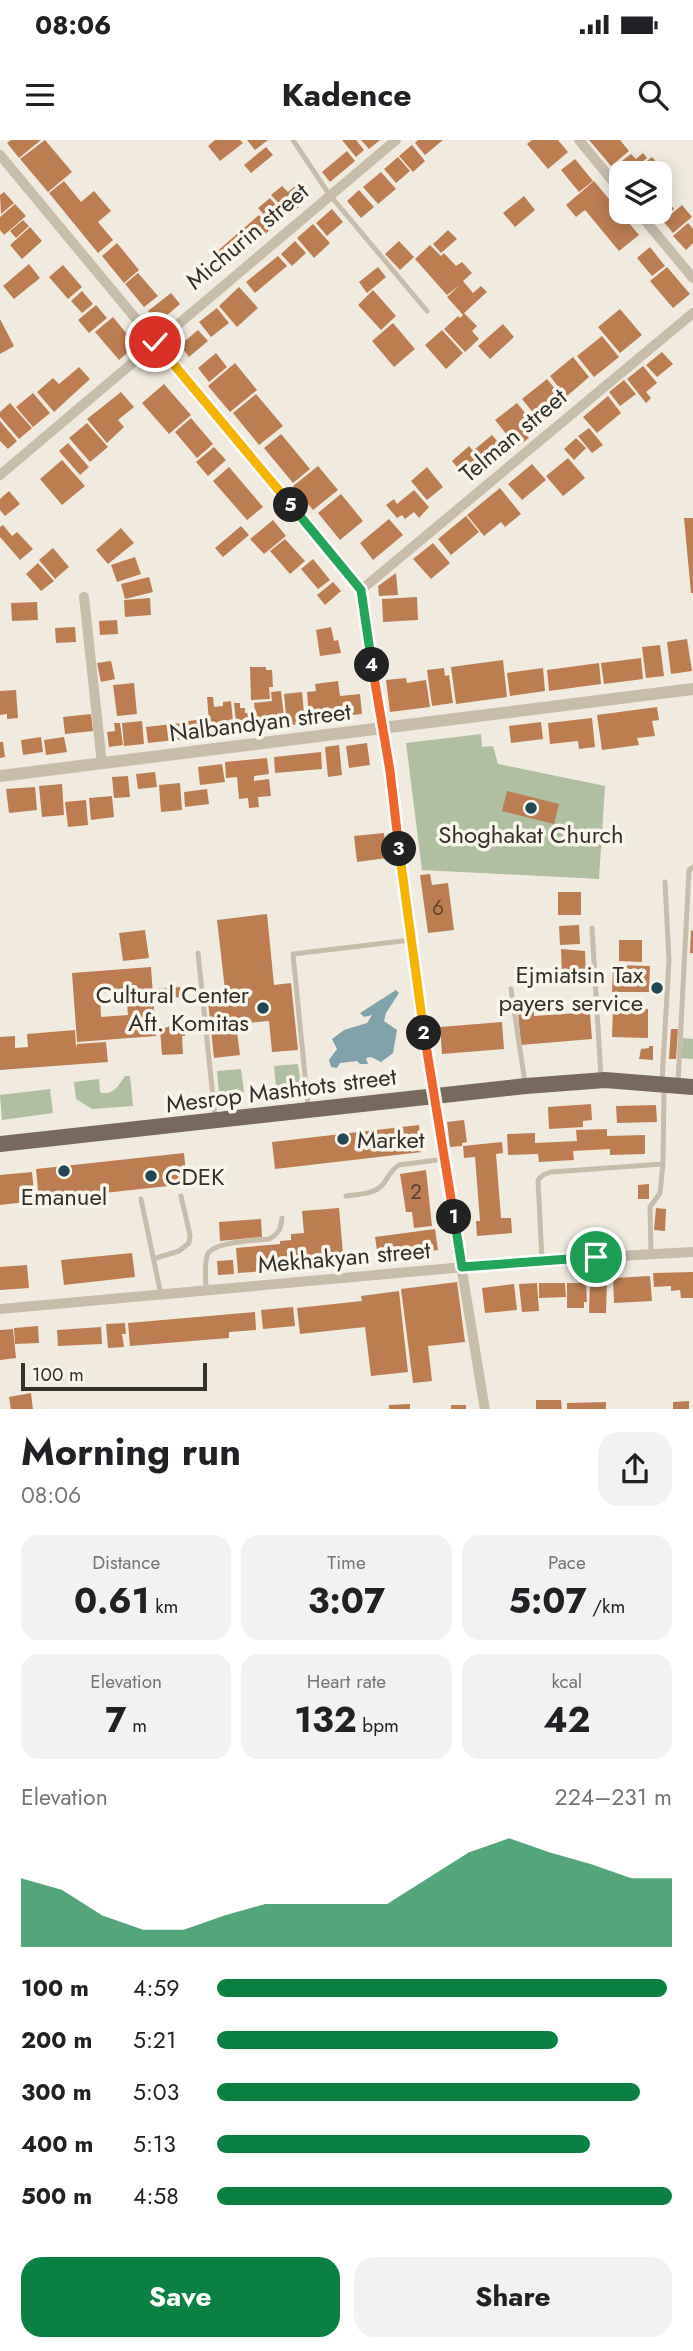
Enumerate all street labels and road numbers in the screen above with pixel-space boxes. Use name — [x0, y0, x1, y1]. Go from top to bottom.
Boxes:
street label: Michurin street — [178, 174, 316, 298]
street label: Telman street — [452, 380, 574, 490]
street label: Nalbandyan street — [167, 693, 353, 751]
street label: Mesrop Mashtots street — [164, 1058, 398, 1121]
street label: Mekhakyan street — [256, 1232, 432, 1282]

